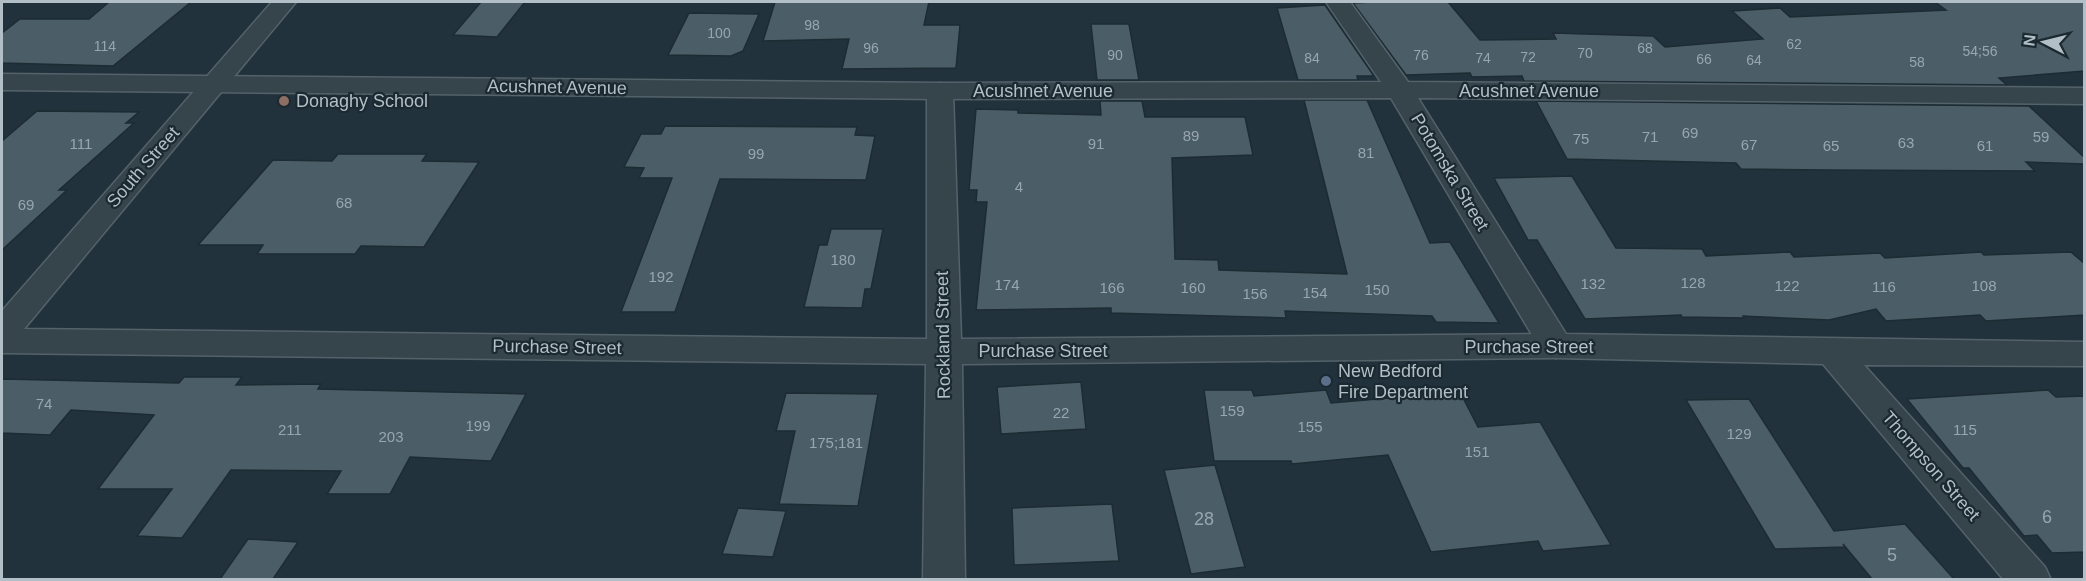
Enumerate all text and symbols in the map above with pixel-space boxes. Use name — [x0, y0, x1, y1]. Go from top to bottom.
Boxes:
north arrow — [2014, 12, 2074, 72]
house number: 98 — [804, 17, 820, 33]
house number: 100 — [707, 25, 731, 41]
text: N — [2020, 33, 2039, 47]
house number: 62 — [1786, 36, 1802, 52]
house number: 114 — [94, 38, 116, 54]
house number: 96 — [863, 40, 879, 56]
house number: 68 — [1637, 40, 1653, 56]
house number: 54;56 — [1962, 43, 1998, 59]
house number: 70 — [1577, 45, 1593, 61]
house number: 90 — [1107, 47, 1123, 63]
house number: 76 — [1413, 47, 1429, 63]
house number: 72 — [1520, 49, 1536, 65]
house number: 84 — [1304, 50, 1320, 66]
house number: 74 — [1475, 50, 1491, 66]
house number: 66 — [1696, 51, 1712, 67]
house number: 64 — [1746, 52, 1762, 68]
house number: 58 — [1909, 54, 1925, 70]
street label: Acushnet Avenue — [487, 76, 627, 98]
street label: Acushnet Avenue — [973, 81, 1113, 101]
street label: Acushnet Avenue — [1459, 81, 1599, 101]
place label: Donaghy School — [296, 91, 428, 111]
marker: Donaghy School — [277, 94, 291, 108]
street label: Potomska Street — [1407, 110, 1493, 234]
street label: South Street — [103, 123, 183, 211]
house number: 69 — [1682, 124, 1698, 141]
house number: 89 — [1183, 127, 1199, 144]
house number: 71 — [1642, 128, 1658, 145]
house number: 59 — [2033, 128, 2049, 145]
house number: 75 — [1573, 130, 1589, 147]
house number: 63 — [1898, 134, 1914, 151]
house number: 111 — [70, 135, 92, 152]
house number: 91 — [1088, 135, 1104, 152]
house number: 67 — [1741, 136, 1757, 153]
house number: 65 — [1823, 137, 1839, 154]
house number: 61 — [1977, 137, 1993, 154]
house number: 81 — [1358, 144, 1374, 161]
house number: 99 — [748, 145, 764, 162]
house number: 4 — [1015, 178, 1023, 195]
house number: 68 — [336, 194, 352, 211]
house number: 69 — [18, 196, 34, 213]
house number: 180 — [830, 251, 856, 268]
house number: 192 — [648, 268, 674, 285]
street label: Rockland Street — [932, 271, 954, 399]
house number: 128 — [1680, 274, 1706, 291]
house number: 132 — [1580, 275, 1606, 292]
house number: 174 — [994, 276, 1020, 293]
house number: 122 — [1774, 277, 1800, 294]
house number: 108 — [1971, 277, 1997, 294]
house number: 116 — [1872, 278, 1896, 295]
house number: 166 — [1099, 279, 1125, 296]
house number: 160 — [1180, 279, 1206, 296]
house number: 150 — [1364, 281, 1390, 298]
house number: 154 — [1302, 284, 1328, 301]
house number: 156 — [1242, 285, 1268, 302]
street label: Purchase Street — [492, 336, 622, 358]
street label: Purchase Street — [1464, 337, 1594, 357]
street label: Purchase Street — [978, 341, 1108, 361]
place label: New Bedford Fire Department — [1338, 361, 1468, 402]
marker: New Bedford Fire Department — [1319, 374, 1333, 388]
house number: 74 — [36, 395, 52, 412]
house number: 159 — [1219, 402, 1245, 419]
house number: 22 — [1053, 404, 1069, 421]
street label: Thompson Street — [1878, 407, 1984, 525]
house number: 199 — [465, 417, 491, 434]
house number: 155 — [1297, 418, 1323, 435]
house number: 211 — [278, 421, 302, 438]
house number: 115 — [1953, 421, 1977, 438]
house number: 129 — [1726, 425, 1752, 442]
house number: 203 — [378, 428, 404, 445]
house number: 175;181 — [809, 434, 863, 451]
house number: 151 — [1464, 443, 1490, 460]
house number: 6 — [2042, 507, 2052, 527]
house number: 28 — [1194, 509, 1214, 529]
house number: 5 — [1887, 545, 1897, 565]

